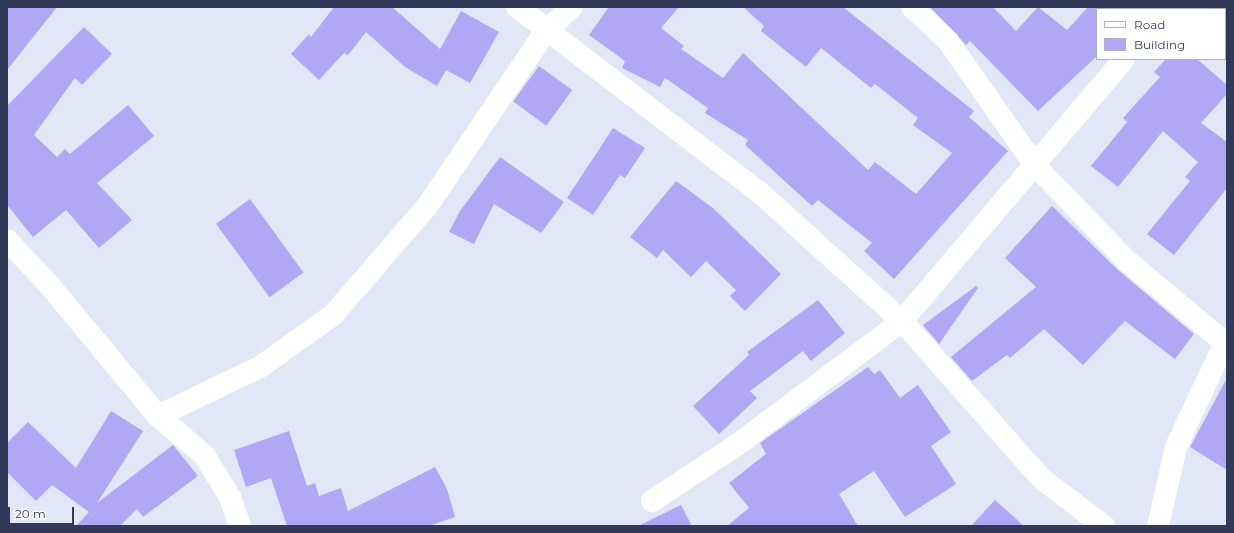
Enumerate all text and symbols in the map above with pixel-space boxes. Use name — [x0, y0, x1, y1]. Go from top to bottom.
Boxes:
legend — [1096, 8, 1226, 60]
text: Road — [1134, 17, 1165, 32]
text: Building — [1134, 37, 1185, 52]
scale bar — [10, 499, 76, 525]
text: 20 m — [15, 506, 46, 521]

